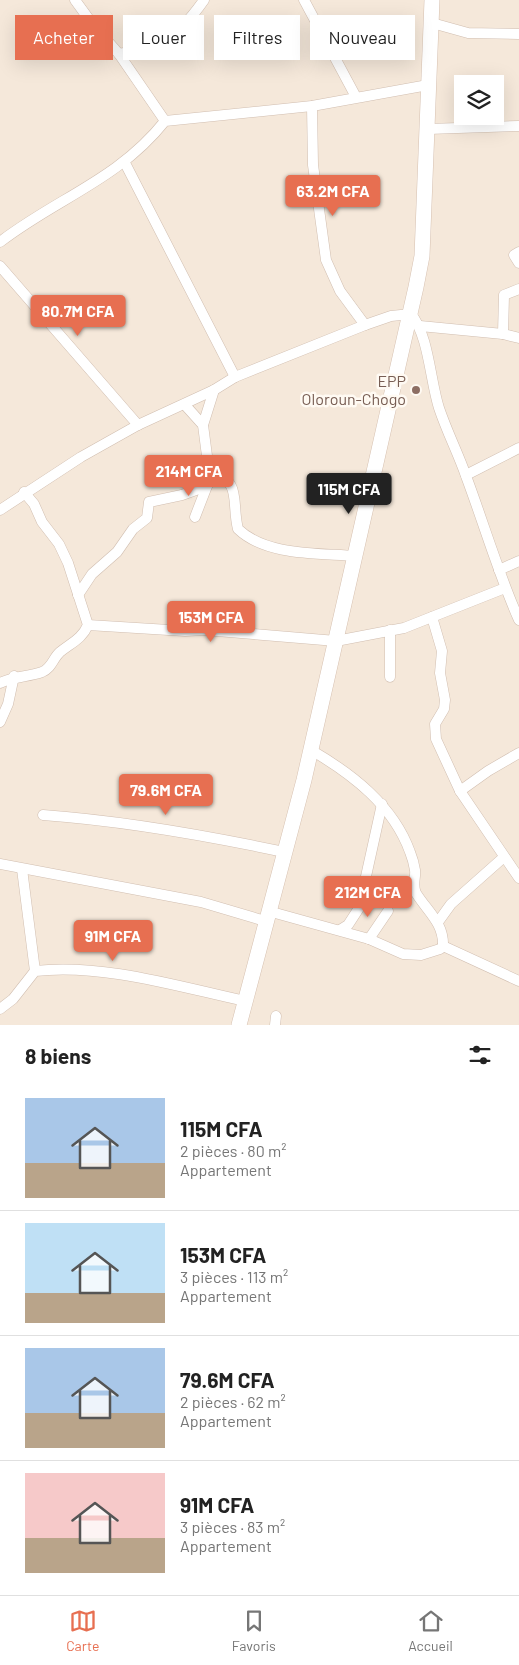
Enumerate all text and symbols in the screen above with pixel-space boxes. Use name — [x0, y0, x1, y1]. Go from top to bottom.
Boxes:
chip: Acheter — [15, 15, 113, 60]
chip: Louer — [123, 15, 204, 60]
chip: Filtres — [214, 15, 300, 60]
chip: Nouveau — [310, 15, 415, 60]
map controls — [454, 75, 504, 125]
button: layers — [454, 75, 504, 125]
pin: 63.2M CFA — [276, 174, 390, 217]
text: 63.2M CFA — [296, 181, 370, 200]
pin: 80.7M CFA — [21, 294, 135, 337]
text: 80.7M CFA — [42, 301, 114, 320]
place label: EPP Oloroun-Chogo — [302, 371, 406, 408]
marker: EPP Oloroun-Chogo — [410, 384, 422, 396]
pin: 214M CFA — [137, 454, 241, 497]
text: 214M CFA — [155, 461, 223, 480]
pin: 115M CFA — [297, 472, 401, 515]
text: 115M CFA — [318, 479, 380, 498]
pin: 153M CFA — [159, 600, 263, 643]
text: 153M CFA — [178, 607, 244, 626]
pin: 79.6M CFA — [109, 774, 223, 816]
text: 79.6M CFA — [130, 780, 202, 799]
pin: 212M CFA — [316, 876, 420, 918]
text: 212M CFA — [335, 882, 401, 901]
pin: 91M CFA — [67, 920, 159, 962]
text: 91M CFA — [85, 926, 141, 945]
icon: filters — [466, 1041, 494, 1069]
text: 8 biens — [25, 1043, 91, 1068]
text: 115M CFA — [180, 1116, 263, 1141]
icon: home — [65, 1118, 125, 1178]
text: 2 pièces · 80 m² — [180, 1141, 286, 1160]
text: Appartement — [180, 1160, 272, 1179]
text: 153M CFA — [180, 1242, 266, 1267]
icon: home — [65, 1243, 125, 1303]
text: 3 pièces · 113 m² — [180, 1267, 288, 1286]
text: Appartement — [180, 1286, 272, 1305]
text: 79.6M CFA — [180, 1367, 275, 1392]
icon: home — [65, 1368, 125, 1428]
text: 2 pièces · 62 m² — [180, 1392, 286, 1411]
text: Appartement — [180, 1411, 272, 1430]
text: 91M CFA — [180, 1492, 254, 1517]
icon: home — [65, 1493, 125, 1553]
text: 3 pièces · 83 m² — [180, 1517, 285, 1536]
text: Appartement — [180, 1536, 272, 1555]
tab: Carte — [66, 1607, 99, 1654]
tab: Favoris — [232, 1607, 276, 1654]
tab: Accueil — [408, 1607, 453, 1654]

